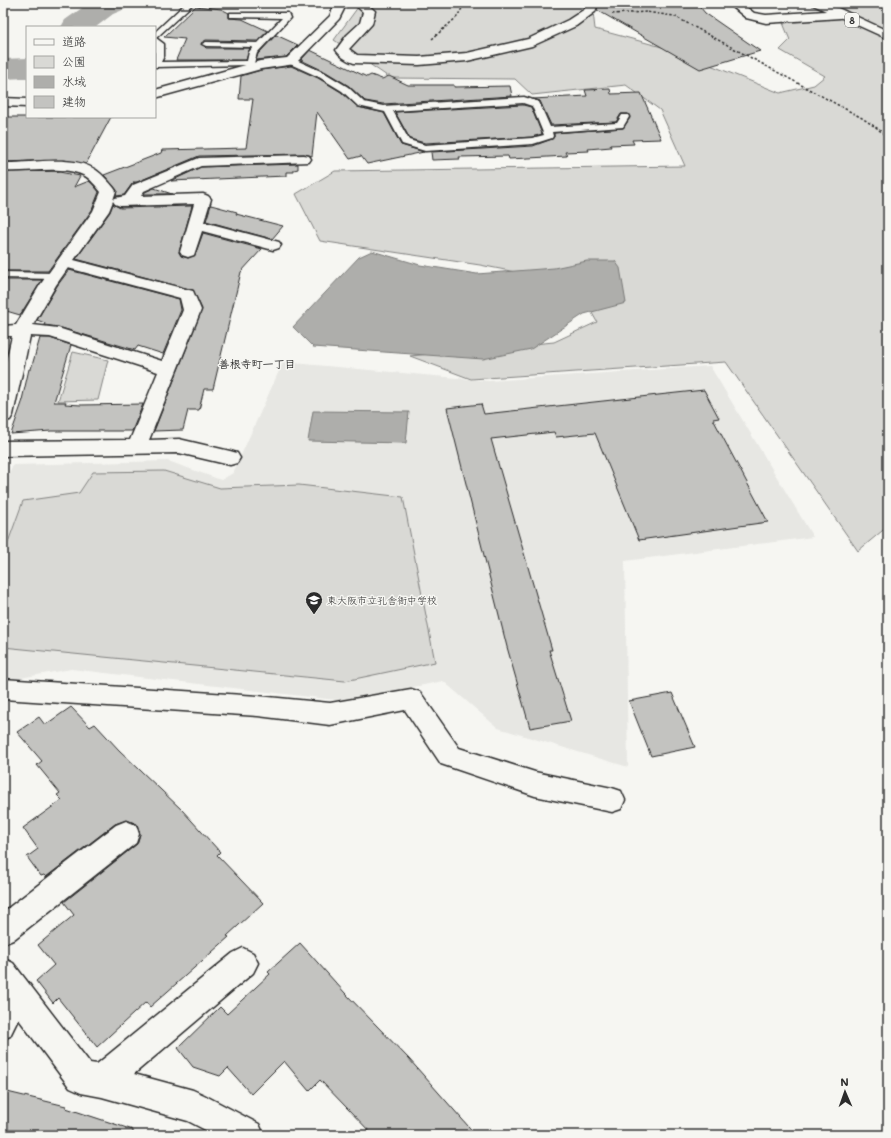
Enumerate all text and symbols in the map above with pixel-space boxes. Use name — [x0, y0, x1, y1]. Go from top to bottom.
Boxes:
road number: 8 — [845, 13, 859, 27]
legend — [26, 26, 156, 118]
text: 道路 — [62, 33, 86, 49]
text: 公園 — [62, 53, 86, 69]
text: 水域 — [62, 73, 86, 89]
text: 建物 — [62, 93, 86, 109]
district label: 善根寺町一丁目 — [219, 356, 296, 371]
school or university icon: 東大阪市立孔舎衙中学校 — [304, 590, 324, 615]
place label: 東大阪市立孔舎衙中学校 — [327, 593, 437, 607]
north arrow — [825, 1072, 865, 1112]
text: N — [840, 1074, 849, 1089]

